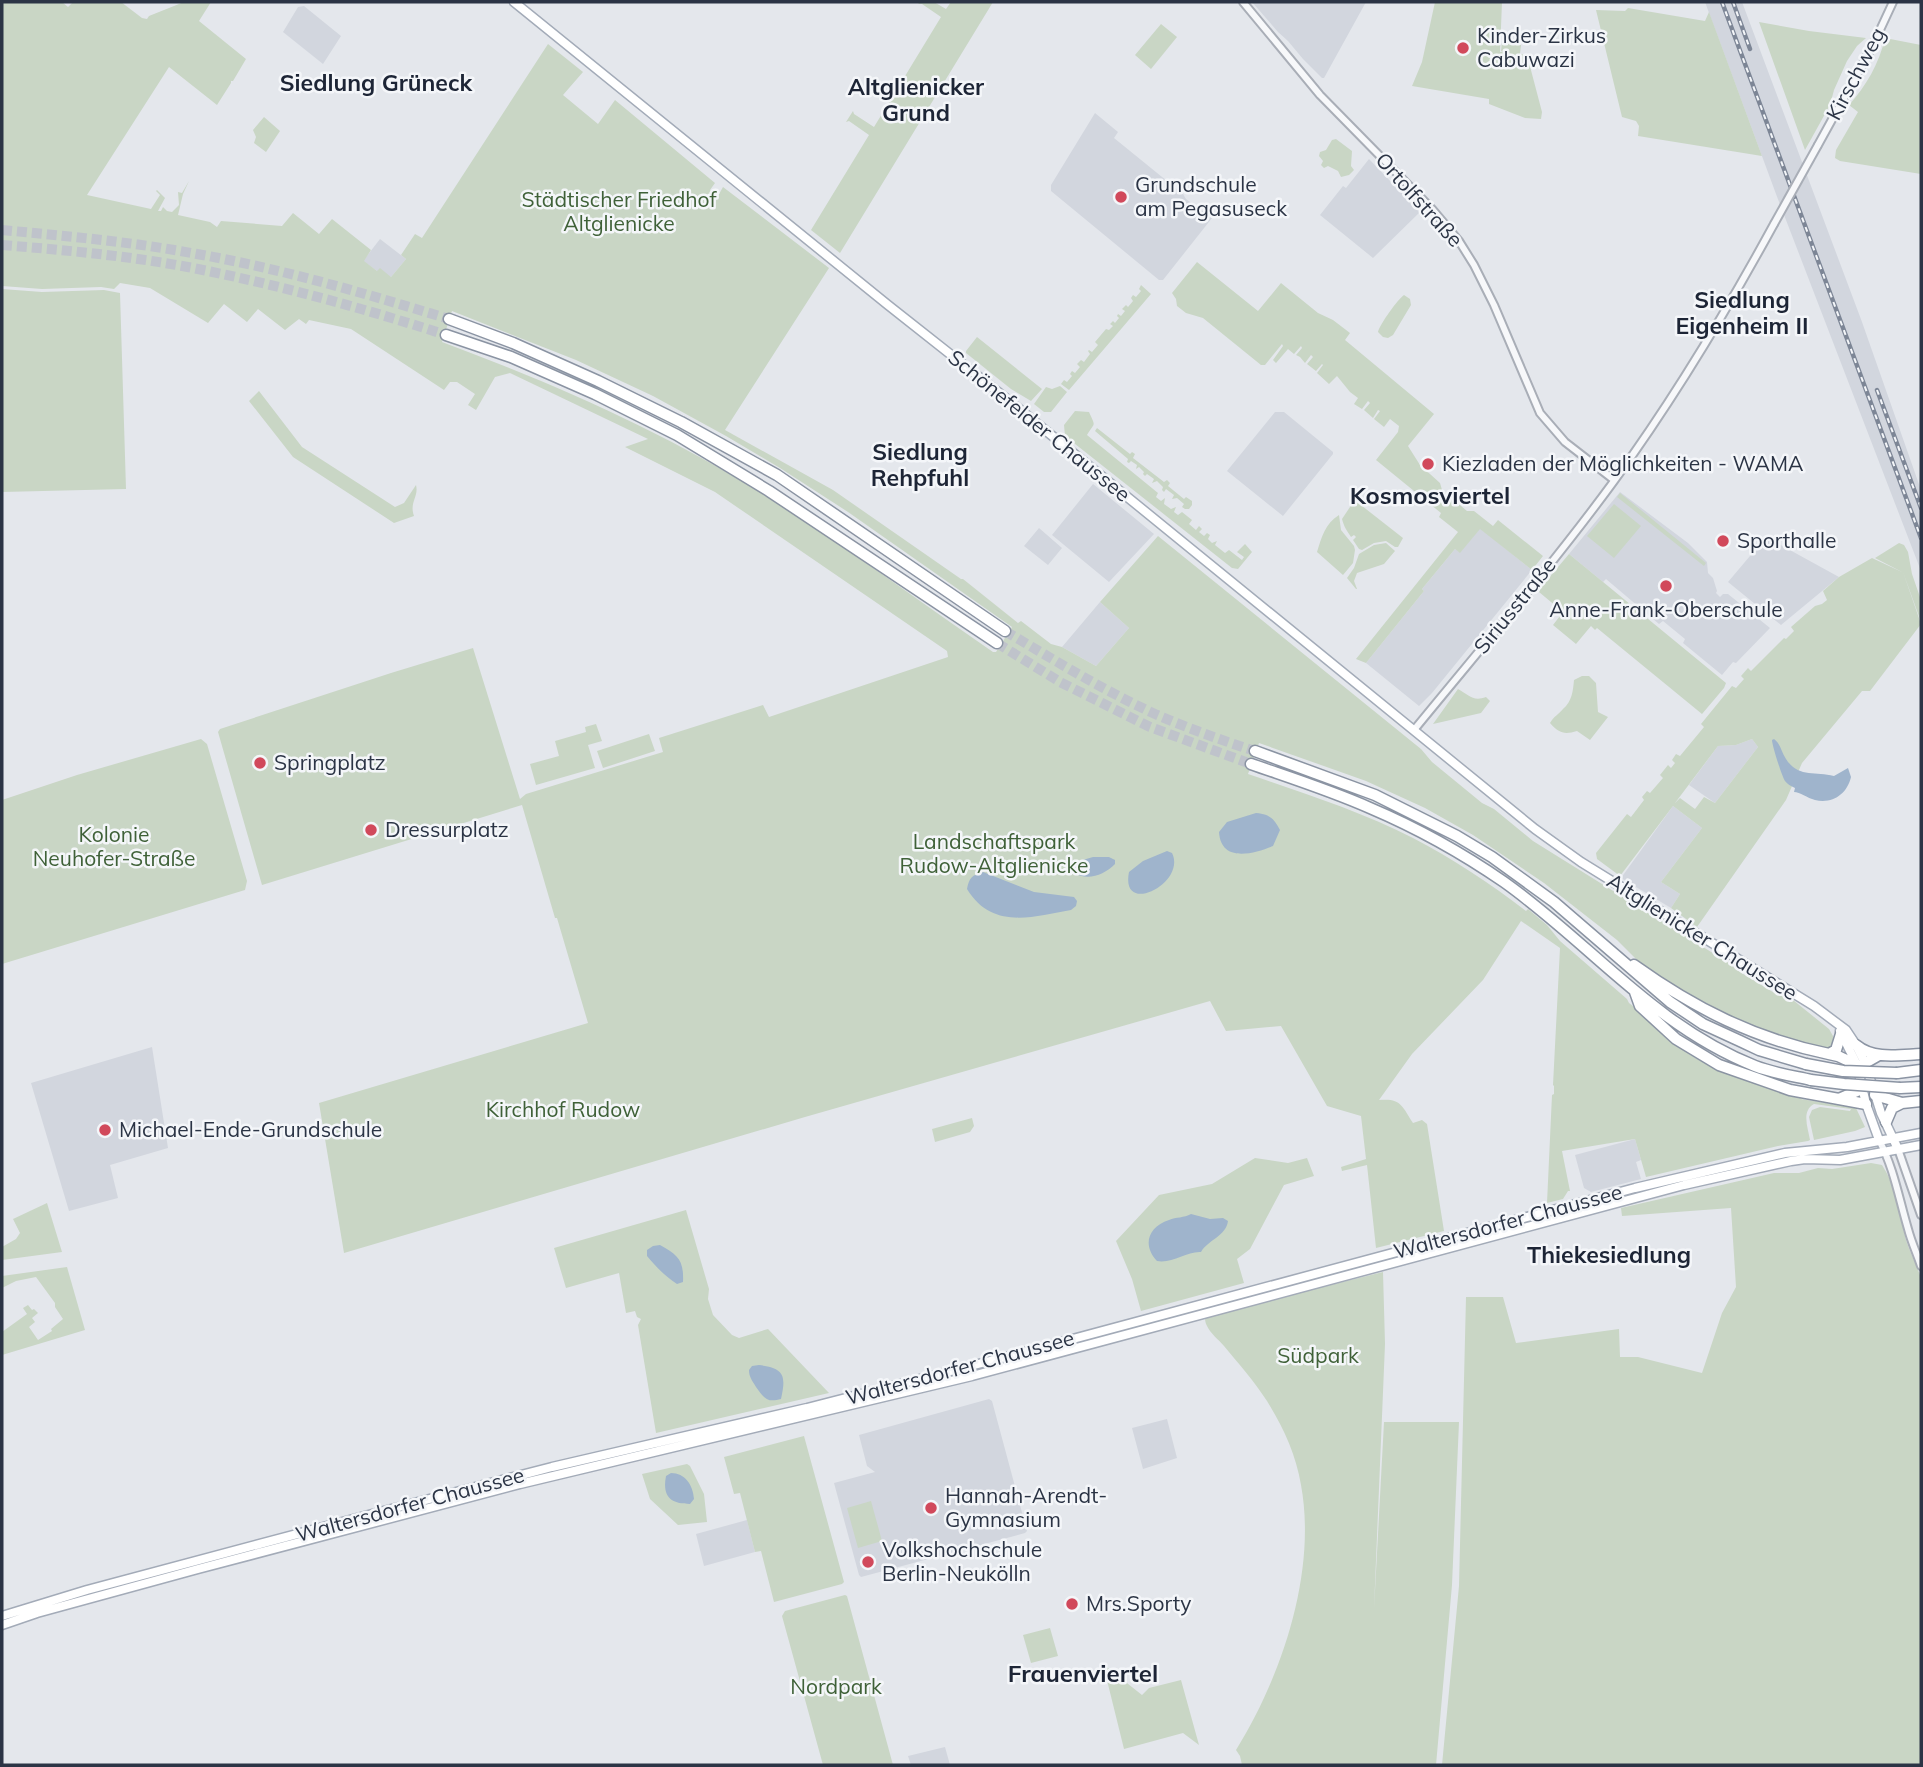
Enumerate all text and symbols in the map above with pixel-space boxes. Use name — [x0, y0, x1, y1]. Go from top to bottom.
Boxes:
place label: Kinder-Zirkus Cabuwazi — [1477, 22, 1606, 72]
street label: Kirschweg — [1820, 23, 1890, 124]
marker: Kinder-Zirkus Cabuwazi — [1455, 40, 1471, 56]
district label: Siedlung Grüneck — [280, 68, 474, 97]
district label: Altglienicker Grund — [848, 72, 984, 127]
street label: Ortolfstraße — [1371, 147, 1469, 252]
place label: Grundschule am Pegasuseck — [1135, 171, 1287, 221]
park label: Städtischer Friedhof Altglienicke — [521, 186, 717, 236]
marker: Grundschule am Pegasuseck — [1113, 189, 1129, 205]
district label: Siedlung Eigenheim II — [1676, 285, 1809, 340]
street label: Schönefelder Chaussee — [943, 344, 1136, 507]
district label: Siedlung Rehpfuhl — [871, 437, 969, 492]
place label: Kiezladen der Möglichkeiten - WAMA — [1442, 450, 1804, 476]
marker: Kiezladen der Möglichkeiten - WAMA — [1420, 456, 1436, 472]
district label: Kosmosviertel — [1350, 480, 1510, 510]
place label: Sporthalle — [1737, 527, 1837, 553]
marker: Sporthalle — [1715, 533, 1731, 549]
street label: Siriusstraße — [1468, 552, 1561, 659]
marker: Anne-Frank-Oberschule — [1658, 578, 1674, 594]
place label: Anne-Frank-Oberschule — [1549, 596, 1783, 622]
place label: Springplatz — [274, 749, 386, 775]
marker: Springplatz — [252, 755, 268, 771]
place label: Dressurplatz — [385, 816, 509, 842]
park label: Kolonie Neuhofer-Straße — [33, 821, 195, 871]
marker: Dressurplatz — [363, 822, 379, 838]
park label: Landschaftspark Rudow-Altglienicke — [900, 828, 1088, 878]
street label: Altglienicker Chaussee — [1603, 867, 1803, 1005]
park label: Kirchhof Rudow — [486, 1096, 640, 1122]
place label: Michael-Ende-Grundschule — [119, 1116, 382, 1142]
marker: Michael-Ende-Grundschule — [97, 1122, 113, 1138]
street label: Waltersdorfer Chaussee — [1391, 1178, 1625, 1264]
district label: Thiekesiedlung — [1527, 1240, 1691, 1269]
street label: Waltersdorfer Chaussee — [843, 1324, 1077, 1410]
park label: Südpark — [1277, 1342, 1359, 1368]
street label: Waltersdorfer Chaussee — [293, 1461, 527, 1547]
place label: Hannah-Arendt- Gymnasium — [945, 1482, 1107, 1532]
marker: Hannah-Arendt- Gymnasium — [923, 1500, 939, 1516]
place label: Volkshochschule Berlin-Neukölln — [882, 1536, 1042, 1586]
marker: Volkshochschule Berlin-Neukölln — [860, 1554, 876, 1570]
place label: Mrs.Sporty — [1086, 1590, 1191, 1616]
marker: Mrs.Sporty — [1064, 1596, 1080, 1612]
district label: Frauenviertel — [1008, 1658, 1158, 1688]
park label: Nordpark — [790, 1673, 882, 1699]

